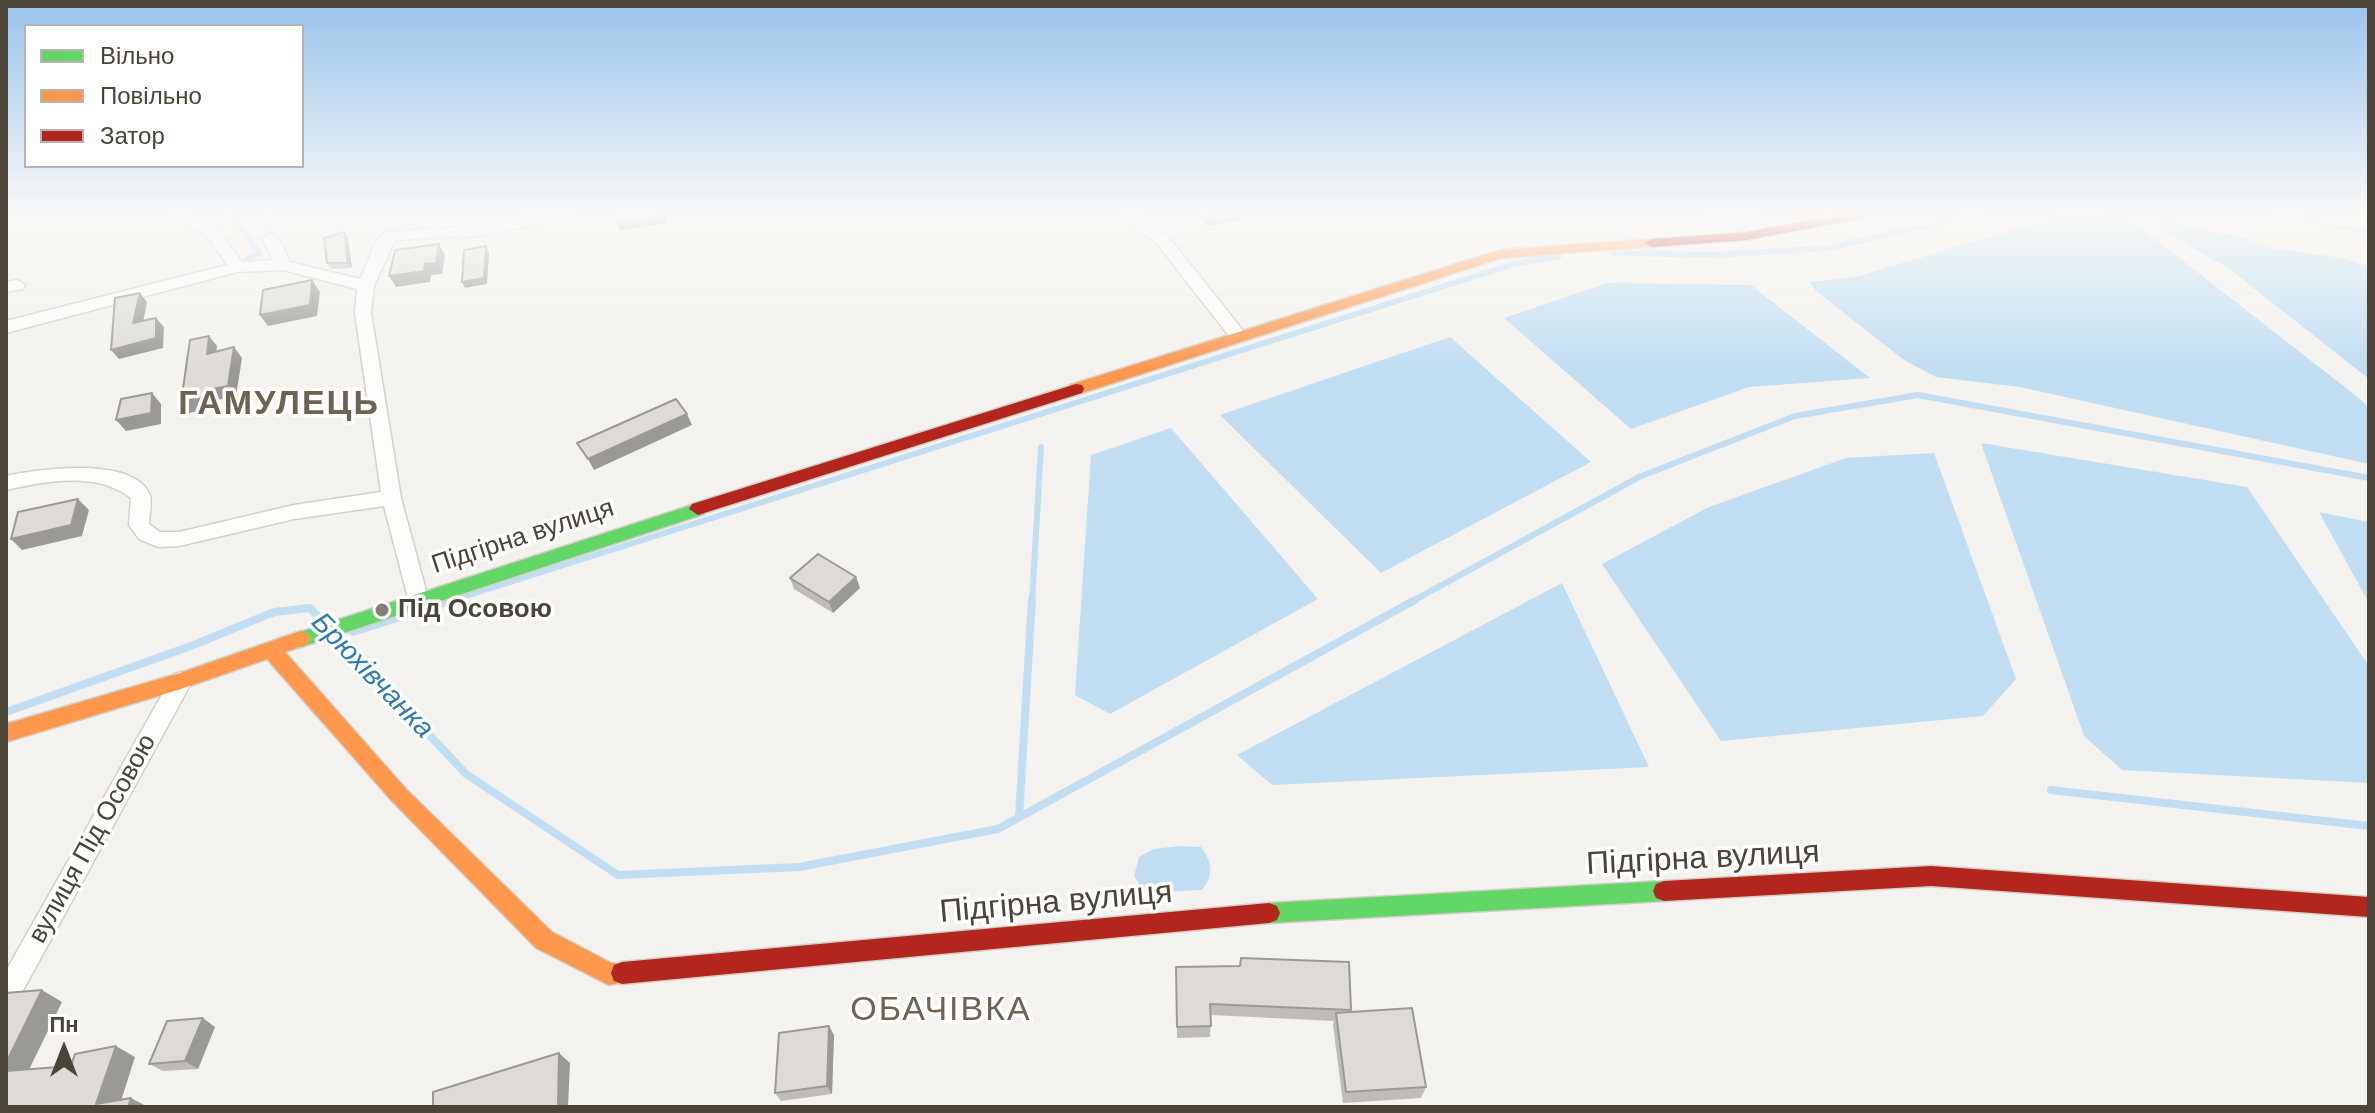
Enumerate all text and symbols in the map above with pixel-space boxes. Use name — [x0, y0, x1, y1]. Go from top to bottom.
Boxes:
legend — [24, 24, 304, 168]
text: Вільно — [100, 42, 174, 69]
text: Повільно — [100, 82, 202, 109]
text: Затор — [100, 122, 165, 149]
district label: ГАМУЛЕЦЬ — [178, 385, 380, 425]
street label: Підгірна вулиця — [428, 493, 618, 581]
place label: Під Осовою — [398, 594, 552, 626]
marker: Під Осовою — [373, 601, 391, 619]
water label: Брюхівчанка — [304, 606, 440, 746]
street label: вулиця Під Осовою — [23, 729, 163, 949]
street label: Підгірна вулиця — [1585, 834, 1821, 884]
street label: Підгірна вулиця — [938, 874, 1174, 932]
district label: ОБАЧІВКА — [850, 991, 1032, 1031]
north arrow — [24, 1009, 104, 1089]
text: Пн — [49, 1012, 79, 1037]

